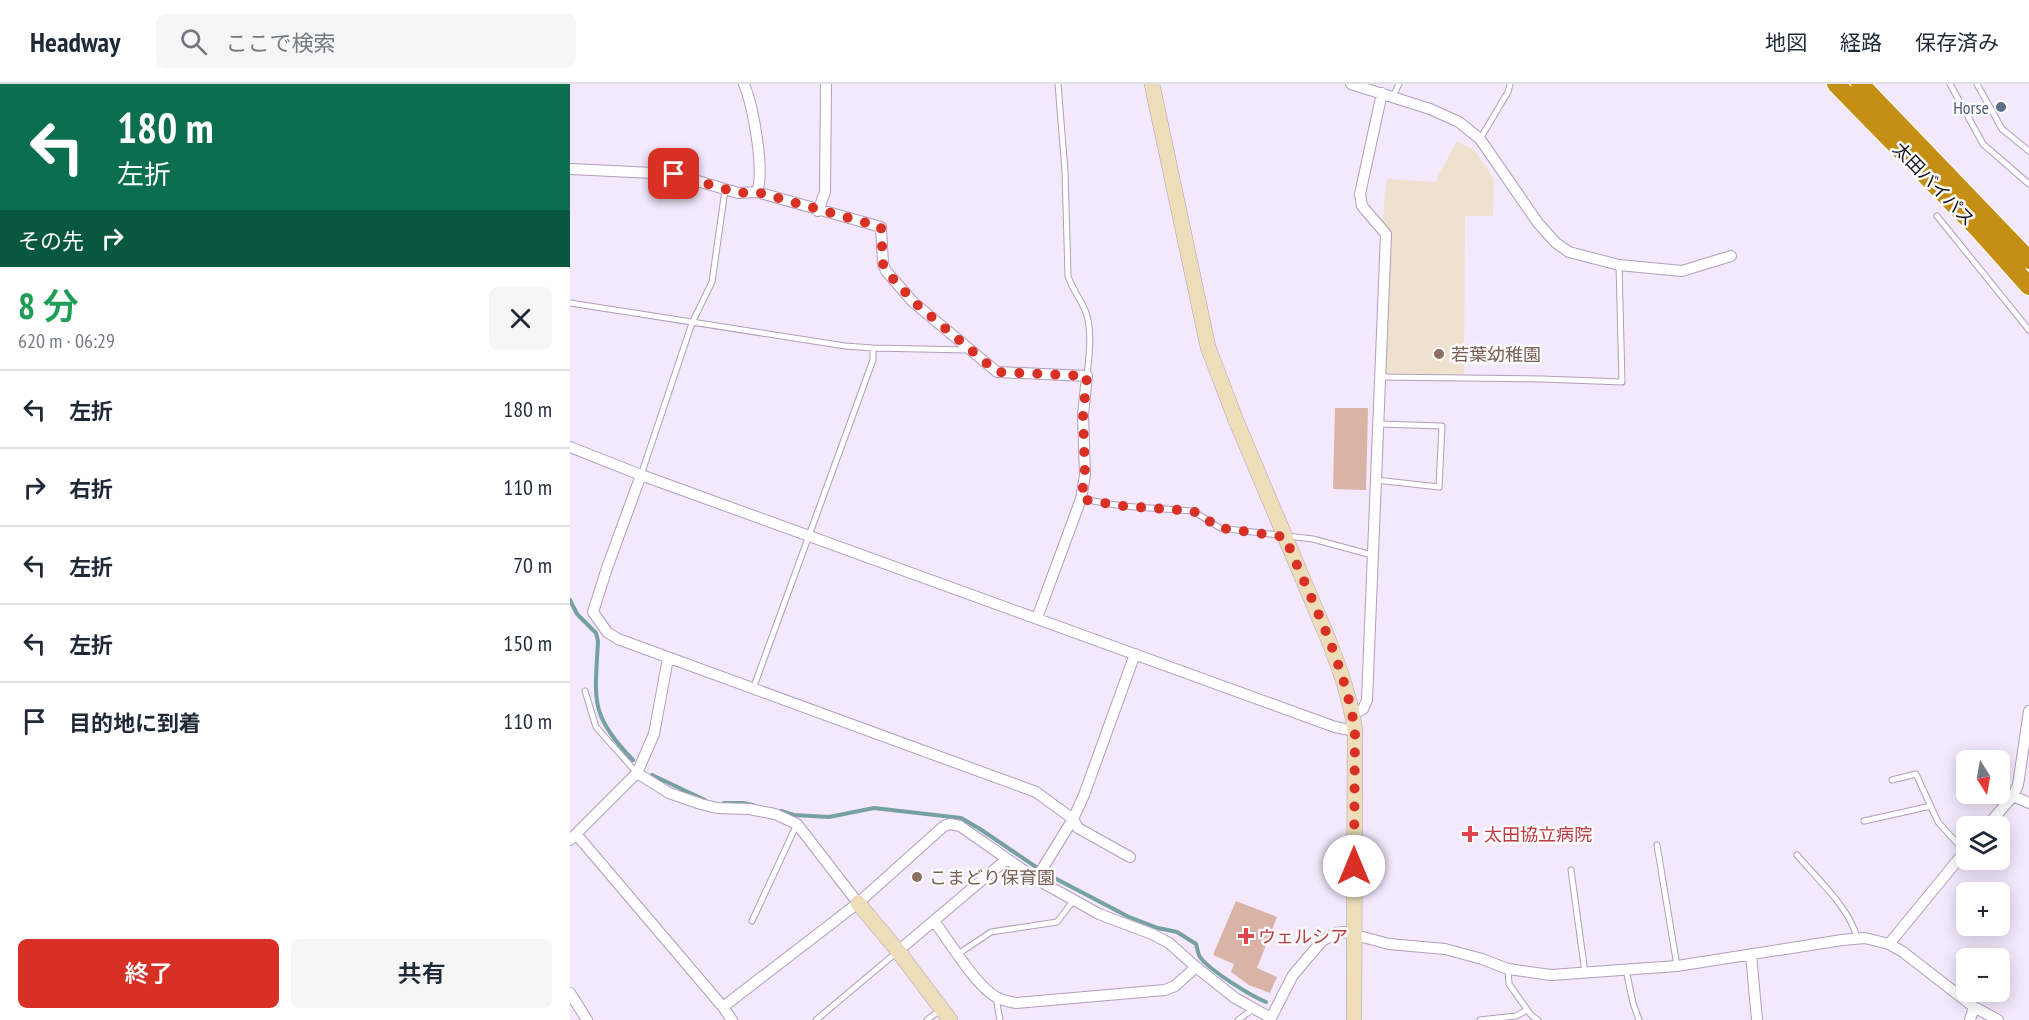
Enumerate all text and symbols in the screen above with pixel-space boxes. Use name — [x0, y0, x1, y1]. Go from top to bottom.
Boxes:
search box — [156, 14, 576, 68]
text: Headway — [30, 23, 120, 60]
icon: search — [177, 25, 210, 58]
text: ここで検索 — [225, 29, 335, 57]
text: 地図 — [1765, 29, 1807, 56]
text: 経路 — [1840, 29, 1882, 56]
text: 保存済み — [1915, 29, 1999, 56]
place label: Horse — [1953, 96, 1989, 119]
text: 180 m — [117, 100, 214, 155]
marker: Horse — [1994, 100, 2008, 114]
icon: left — [18, 108, 96, 186]
street label: 太田バイパス — [1888, 137, 1980, 231]
pin — [648, 148, 699, 199]
text: 左折 — [117, 157, 171, 191]
icon: arrive — [657, 157, 690, 190]
icon: right — [96, 222, 129, 255]
text: その先 — [18, 227, 84, 255]
text: 8 分 — [18, 282, 79, 329]
button: close — [489, 287, 552, 350]
text: 620 m · 06:29 — [18, 328, 115, 354]
place label: 若葉幼稚園 — [1451, 343, 1541, 366]
marker: 若葉幼稚園 — [1432, 347, 1446, 361]
icon: left — [18, 393, 51, 426]
text: 180 m — [503, 395, 552, 423]
text: 左折 — [69, 397, 113, 425]
icon: right — [18, 471, 51, 504]
text: 110 m — [503, 473, 552, 501]
text: 右折 — [69, 475, 113, 503]
icon: left — [18, 549, 51, 582]
text: 70 m — [513, 551, 552, 579]
text: 左折 — [69, 553, 113, 581]
icon: left — [18, 627, 51, 660]
text: 150 m — [503, 629, 552, 657]
text: 左折 — [69, 631, 113, 659]
icon: arrive — [18, 705, 51, 738]
text: 110 m — [503, 707, 552, 735]
text: 目的地に到着 — [69, 709, 201, 737]
north arrow — [1956, 750, 2010, 804]
map controls — [1956, 750, 2010, 1002]
button: layers — [1956, 816, 2010, 870]
place label: 太田協立病院 — [1484, 823, 1592, 846]
marker: 太田協立病院 — [1461, 825, 1479, 843]
position arrow — [1322, 834, 1386, 898]
place label: こまどり保育園 — [929, 866, 1055, 889]
marker: こまどり保育園 — [910, 870, 924, 884]
button: + — [1956, 882, 2010, 936]
place label: ウェルシア — [1258, 925, 1348, 948]
marker: ウェルシア — [1239, 929, 1253, 943]
button: 終了 — [18, 939, 279, 1008]
button: 共有 — [291, 939, 552, 1008]
button: − — [1956, 948, 2010, 1002]

